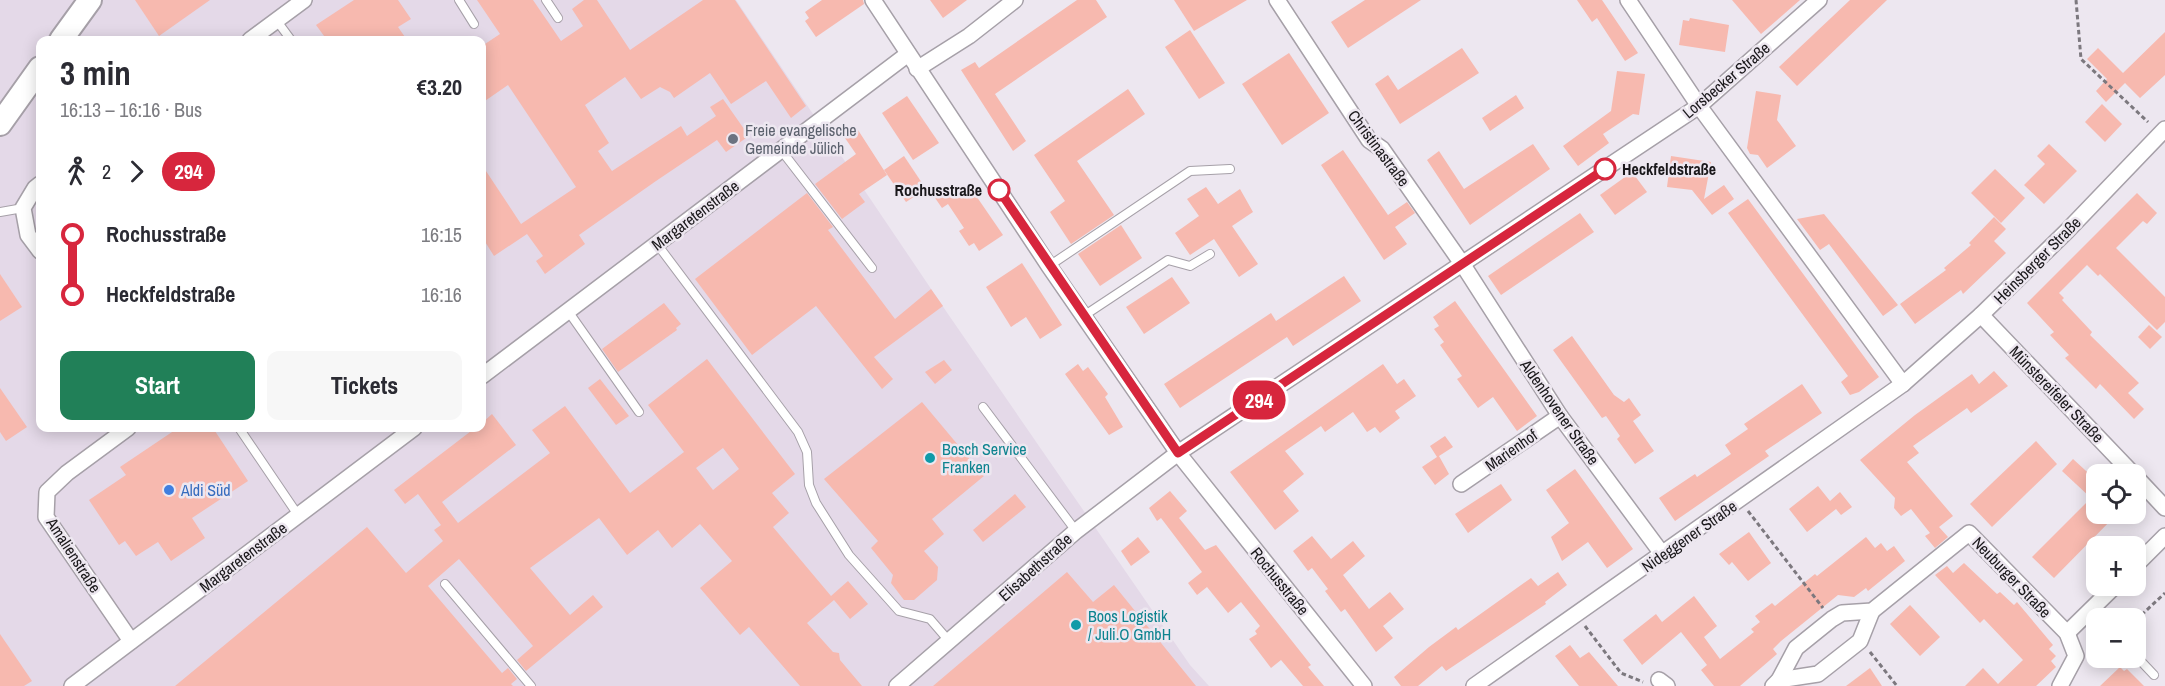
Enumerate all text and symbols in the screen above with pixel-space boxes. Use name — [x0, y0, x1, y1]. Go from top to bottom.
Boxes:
street label: Lorsbecker Straße — [1678, 37, 1774, 123]
text: 3 min — [60, 51, 131, 95]
text: €3.20 — [417, 72, 462, 102]
text: 16:13 – 16:16 · Bus — [60, 96, 202, 123]
street label: Christinastraße — [1343, 105, 1415, 191]
place label: Freie evangelische Gemeinde Jülich — [745, 119, 857, 159]
marker: Freie evangelische Gemeinde Jülich — [726, 132, 740, 146]
icon: walk — [60, 155, 93, 188]
icon: forward — [120, 155, 153, 188]
text: 294 — [174, 157, 203, 186]
text: 2 — [102, 158, 111, 185]
marker: Heckfeldstraße — [1594, 158, 1616, 180]
place label: Heckfeldstraße — [1622, 158, 1716, 180]
street label: Margaretenstraße — [647, 175, 743, 255]
place label: Rochusstraße — [895, 179, 982, 201]
marker: Rochusstraße — [988, 179, 1010, 201]
street label: Heinsberger Straße — [1988, 211, 2086, 309]
text: Rochusstraße — [106, 219, 226, 249]
text: 16:15 — [421, 221, 462, 248]
text: Heckfeldstraße — [106, 279, 235, 309]
text: 16:16 — [421, 281, 462, 308]
street label: Münstereifeler Straße — [2005, 341, 2109, 447]
button: Start — [60, 351, 255, 420]
button: Tickets — [267, 351, 462, 420]
street label: Aldenhovener Straße — [1515, 354, 1605, 469]
line badge: 294 — [1224, 380, 1294, 420]
text: 294 — [1245, 386, 1273, 415]
street label: Marienhof — [1480, 424, 1542, 476]
place label: Bosch Service Franken — [942, 438, 1027, 478]
marker: Bosch Service Franken — [923, 451, 937, 465]
map controls — [2086, 464, 2146, 668]
button: locate — [2086, 464, 2146, 524]
place label: Aldi Süd — [180, 479, 231, 501]
marker: Aldi Süd — [162, 483, 176, 497]
street label: Nideggener Straße — [1637, 495, 1741, 577]
street label: Amalienstraße — [41, 512, 106, 597]
street label: Margaretenstraße — [195, 517, 291, 597]
street label: Elisabethstraße — [993, 528, 1077, 606]
street label: Neuburger Straße — [1968, 532, 2056, 622]
button: + — [2086, 536, 2146, 596]
street label: Rochusstraße — [1246, 542, 1314, 620]
place label: Boos Logistik / Juli.O GmbH — [1088, 605, 1171, 645]
button: − — [2086, 608, 2146, 668]
marker: Boos Logistik / Juli.O GmbH — [1069, 618, 1083, 632]

